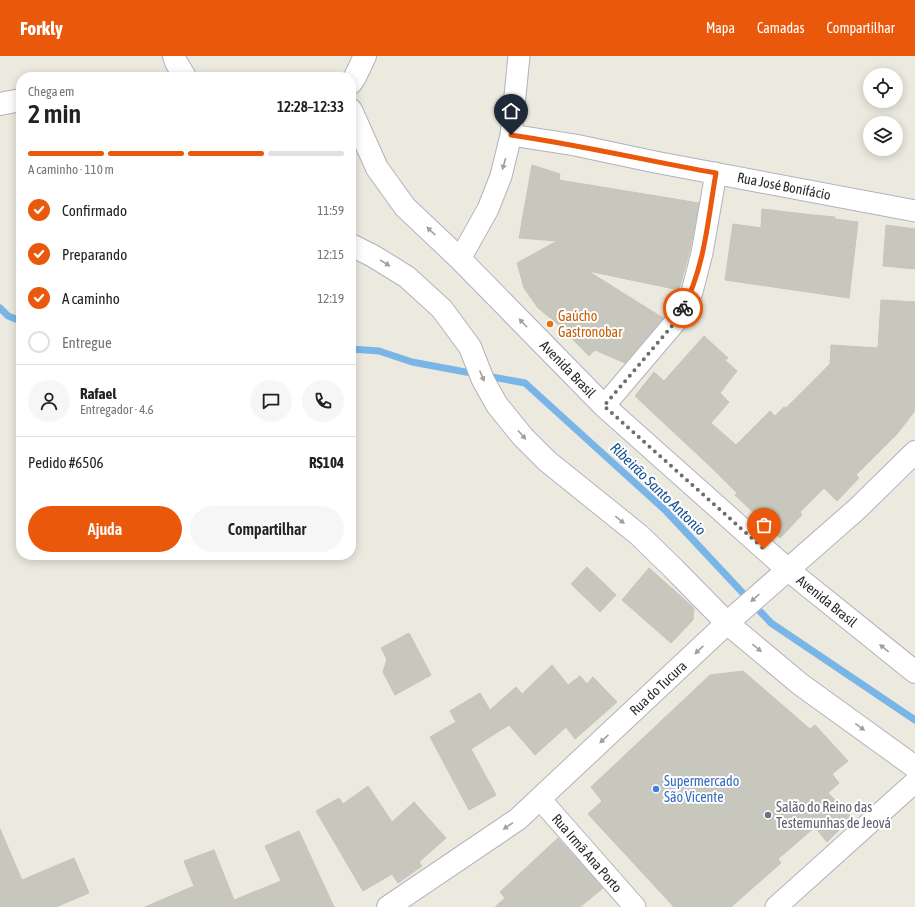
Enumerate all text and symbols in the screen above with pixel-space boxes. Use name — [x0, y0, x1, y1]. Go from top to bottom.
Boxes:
text: Forkly — [20, 17, 63, 39]
text: Mapa — [706, 20, 735, 36]
text: Camadas — [757, 20, 805, 36]
text: Compartilhar — [827, 20, 895, 36]
map controls — [863, 68, 903, 156]
button: locate — [863, 68, 903, 108]
text: Chega em — [28, 84, 74, 99]
pin — [494, 94, 528, 135]
text: 12:28–12:33 — [277, 98, 344, 115]
text: 2 min — [28, 99, 81, 129]
icon: home — [500, 100, 522, 122]
button: layers — [863, 116, 903, 156]
one-way arrow — [501, 158, 507, 170]
text: A caminho · 110 m — [28, 162, 114, 177]
street label: Rua José Bonifácio — [736, 169, 832, 203]
icon: check — [28, 199, 50, 221]
text: Confirmado — [62, 202, 127, 219]
text: 11:59 — [317, 203, 344, 218]
one-way arrow — [426, 227, 436, 236]
icon: check — [28, 243, 50, 265]
text: Preparando — [62, 246, 127, 263]
text: 12:15 — [317, 247, 344, 262]
one-way arrow — [379, 260, 391, 267]
icon: check — [28, 287, 50, 309]
courier — [663, 288, 703, 328]
text: A caminho — [62, 290, 120, 307]
text: 12:19 — [317, 291, 344, 306]
icon: bike — [672, 297, 694, 319]
place label: Gaúcho Gastronobar — [558, 308, 623, 340]
one-way arrow — [518, 318, 528, 328]
marker: Gaúcho Gastronobar — [545, 319, 555, 329]
text: Entregue — [62, 334, 112, 351]
street label: Avenida Brasil — [537, 337, 599, 401]
one-way arrow — [479, 371, 485, 382]
button: person — [28, 380, 70, 422]
button: chat — [250, 380, 292, 422]
button: phone — [302, 380, 344, 422]
text: Rafael — [80, 385, 116, 402]
text: Entregador · 4.6 — [80, 402, 154, 417]
one-way arrow — [517, 430, 526, 440]
water label: Ribeirão Santo Antonio — [607, 439, 710, 538]
text: Pedido #6506 — [28, 454, 104, 471]
text: R$104 — [309, 454, 344, 471]
button: Ajuda — [28, 506, 182, 552]
button: Compartilhar — [190, 506, 344, 552]
pin — [747, 508, 781, 549]
icon: bag — [753, 514, 775, 536]
one-way arrow — [614, 515, 625, 524]
street label: Avenida Brasil — [794, 572, 861, 630]
one-way arrow — [750, 593, 760, 603]
one-way arrow — [879, 643, 890, 652]
one-way arrow — [752, 644, 762, 653]
one-way arrow — [694, 645, 703, 654]
street label: Rua do Tucura — [626, 658, 690, 718]
one-way arrow — [855, 723, 865, 731]
one-way arrow — [599, 734, 609, 744]
place label: Supermercado São Vicente — [664, 773, 739, 805]
marker: Supermercado São Vicente — [651, 784, 661, 794]
place label: Salão do Reino das Testemunhas de Jeová — [776, 799, 891, 831]
marker: Salão do Reino das Testemunhas de Jeová — [763, 810, 773, 820]
street label: Rua Irmã Ana Porto — [549, 811, 625, 895]
one-way arrow — [502, 822, 513, 830]

